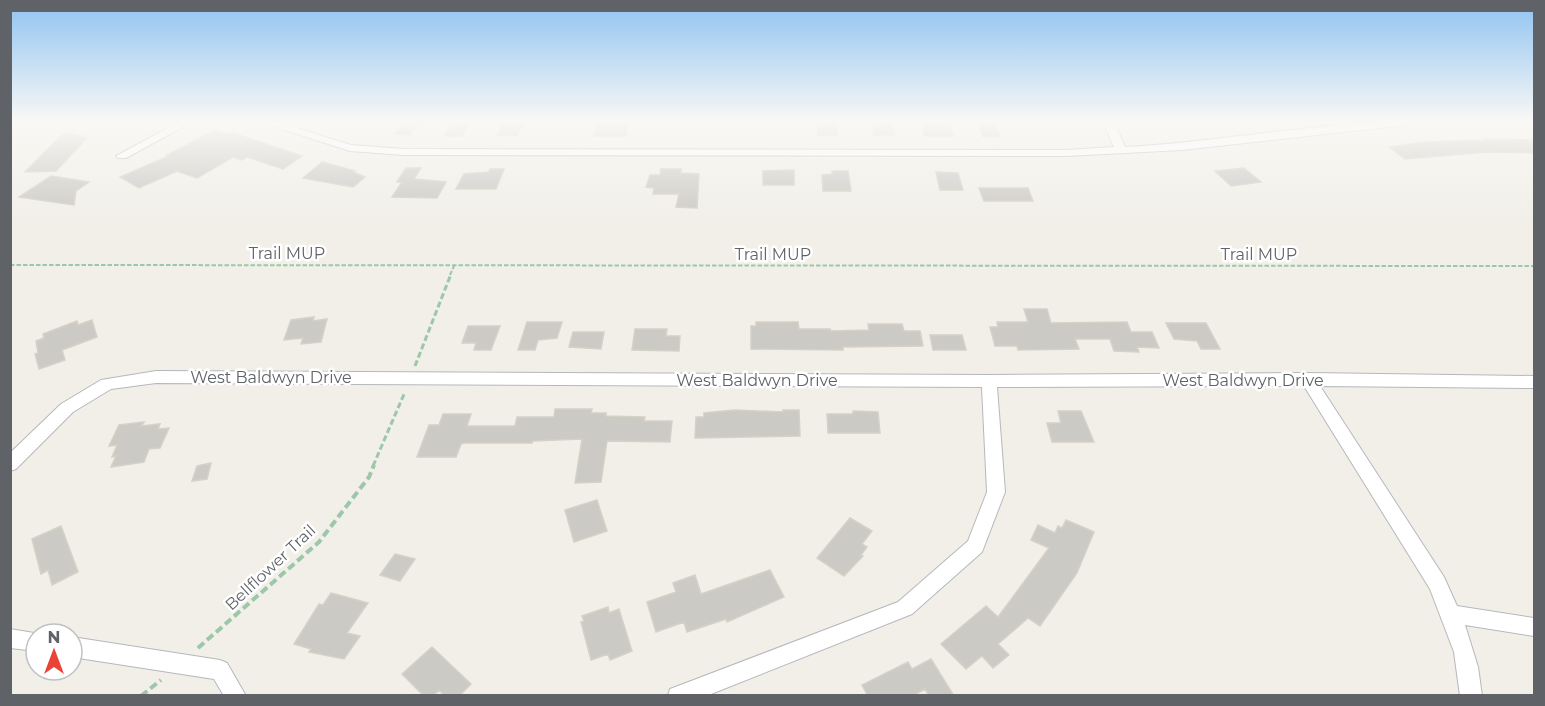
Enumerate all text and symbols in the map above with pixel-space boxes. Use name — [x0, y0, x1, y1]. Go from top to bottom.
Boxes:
street label: Trail MUP — [249, 244, 325, 263]
street label: Trail MUP — [735, 245, 811, 264]
street label: Trail MUP — [1221, 245, 1297, 264]
street label: West Baldwyn Drive — [190, 368, 352, 387]
street label: West Baldwyn Drive — [676, 371, 838, 390]
street label: West Baldwyn Drive — [1162, 371, 1324, 390]
street label: Bellflower Trail — [221, 521, 319, 614]
north arrow — [24, 622, 84, 682]
text: N — [48, 628, 60, 647]

